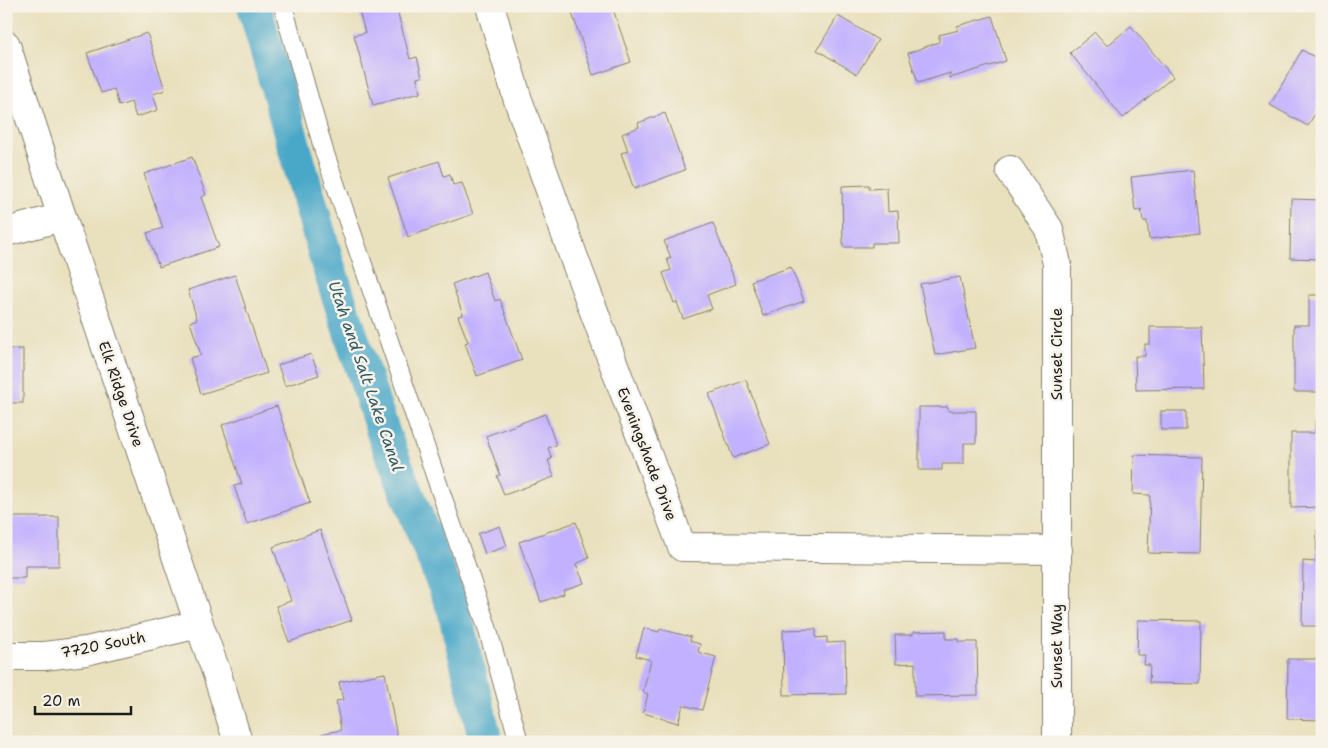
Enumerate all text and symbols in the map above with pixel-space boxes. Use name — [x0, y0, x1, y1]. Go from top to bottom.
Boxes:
water label: Utah and Salt Lake Canal — [323, 278, 409, 474]
street label: Sunset Circle — [1047, 308, 1067, 400]
street label: Elk Ridge Drive — [94, 338, 148, 450]
street label: Eveningshade Drive — [612, 384, 682, 524]
street label: Sunset Way — [1047, 604, 1067, 688]
street label: 7720 South — [59, 627, 147, 663]
scale bar — [35, 683, 131, 715]
text: 20 m — [42, 691, 81, 711]

